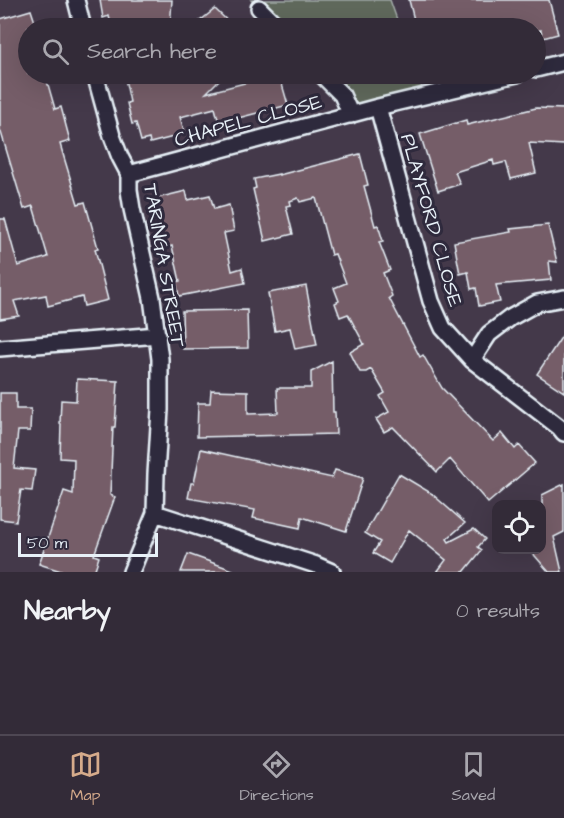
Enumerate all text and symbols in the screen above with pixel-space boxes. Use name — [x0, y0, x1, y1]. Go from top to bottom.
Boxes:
search box — [18, 18, 546, 84]
icon: search — [39, 35, 72, 68]
text: Search here — [87, 36, 217, 67]
street label: CHAPEL CLOSE — [171, 88, 325, 154]
street label: PLAYFORD CLOSE — [393, 131, 469, 310]
street label: TARINGA STREET — [136, 181, 192, 350]
map controls — [492, 500, 546, 554]
button: locate — [492, 500, 546, 554]
scale bar — [18, 530, 158, 558]
text: 50 m — [27, 532, 67, 554]
text: Nearby — [24, 593, 111, 629]
text: 0 results — [456, 597, 540, 625]
tab: Map — [69, 748, 102, 806]
tab: Directions — [240, 748, 314, 806]
tab: Saved — [452, 748, 495, 806]

